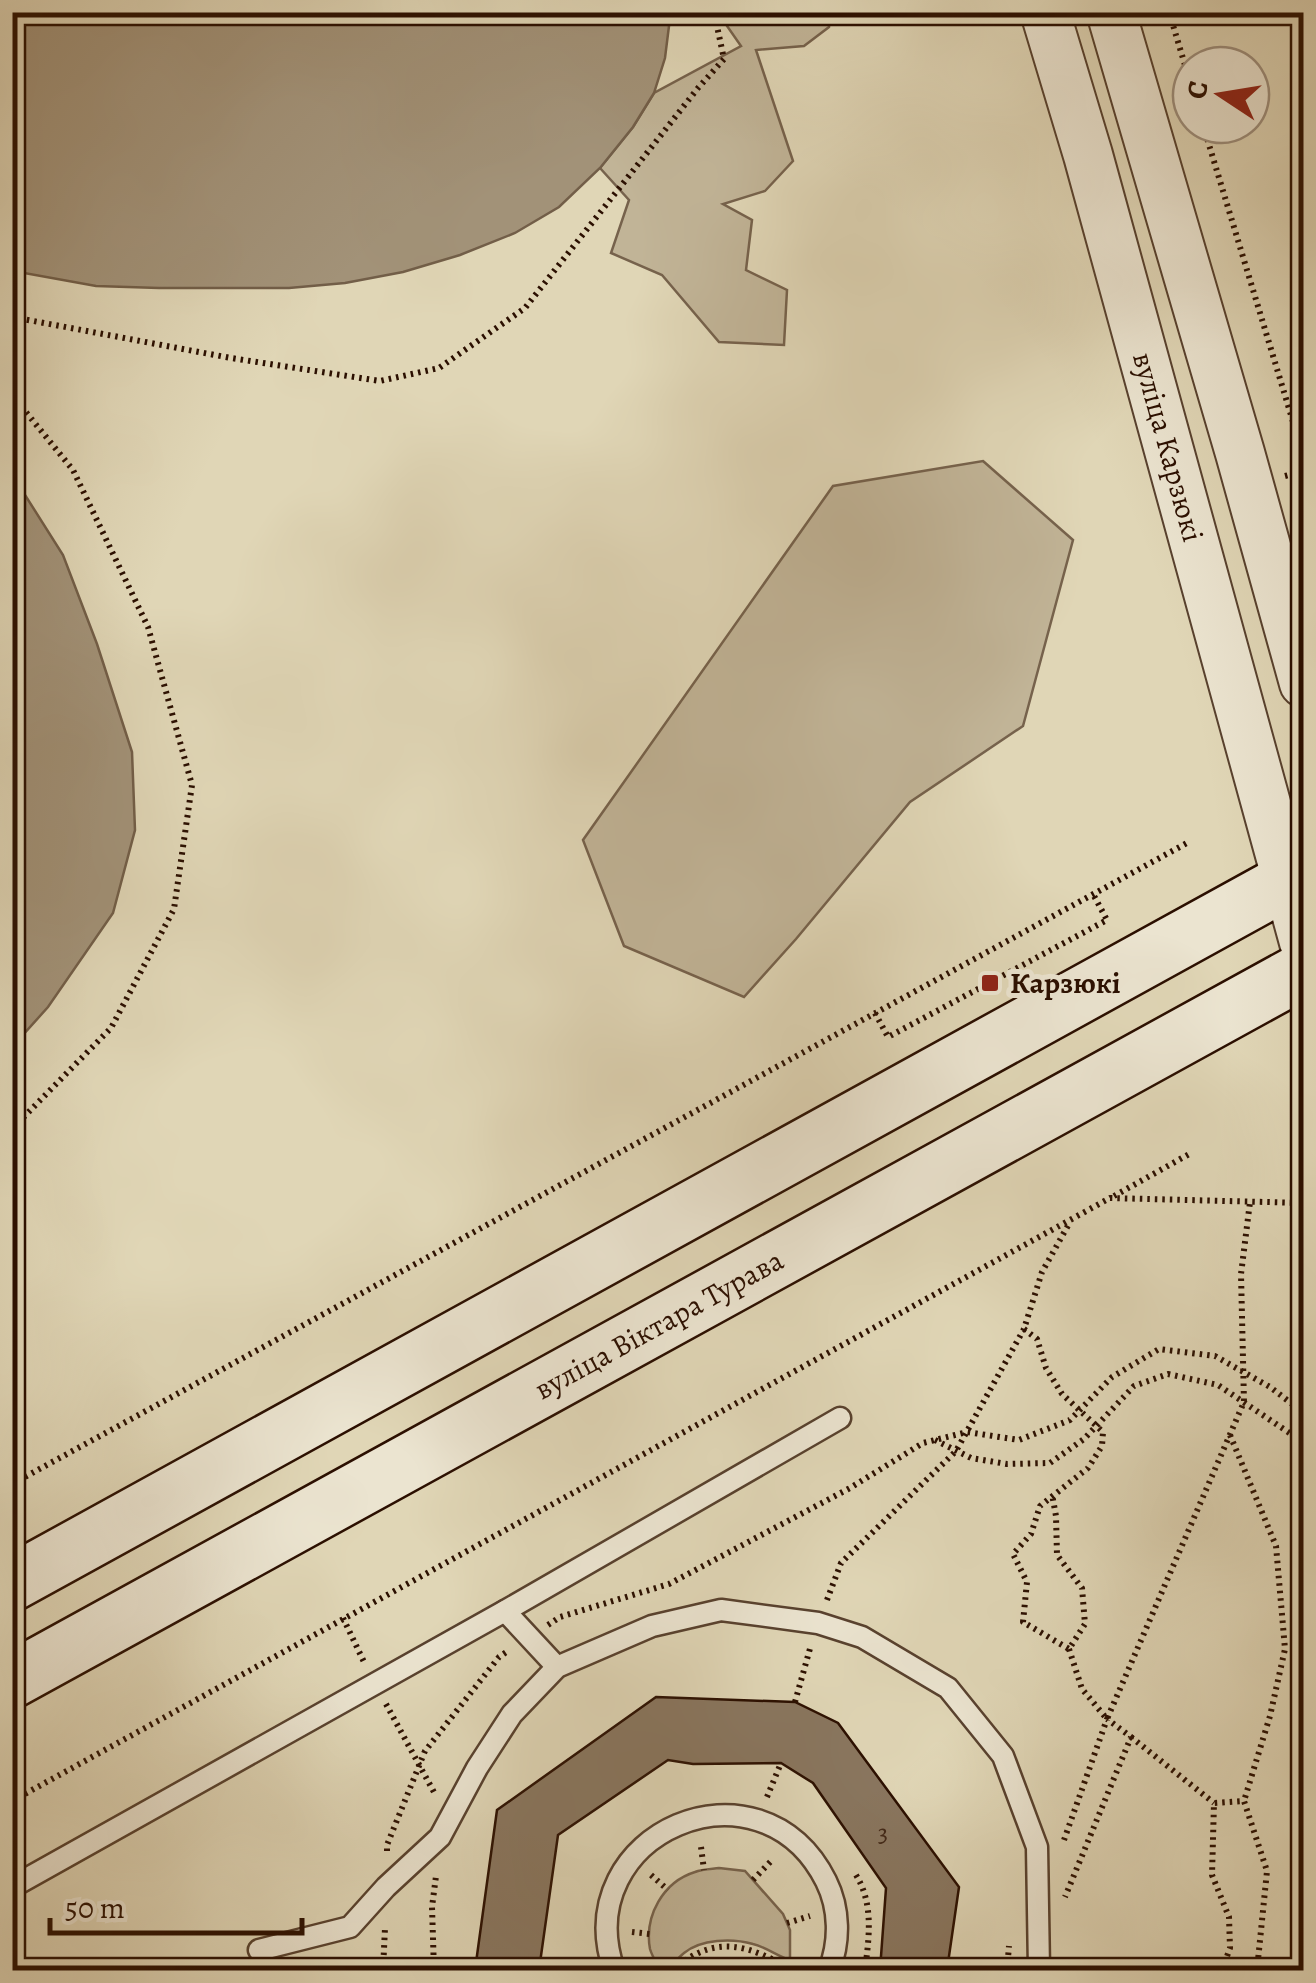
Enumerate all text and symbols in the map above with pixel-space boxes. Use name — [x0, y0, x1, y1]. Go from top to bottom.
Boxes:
north arrow — [1171, 45, 1271, 145]
text: С — [1177, 78, 1218, 102]
street label: вуліца Карзюкі — [1123, 348, 1213, 546]
place label: Карзюкі — [1010, 963, 1121, 1003]
marker: Карзюкі — [979, 972, 1001, 994]
street label: вуліца Віктара Турава — [527, 1240, 791, 1409]
house number: 3 — [878, 1816, 888, 1850]
scale bar — [50, 1873, 302, 1935]
text: 50 m — [65, 1888, 125, 1928]

